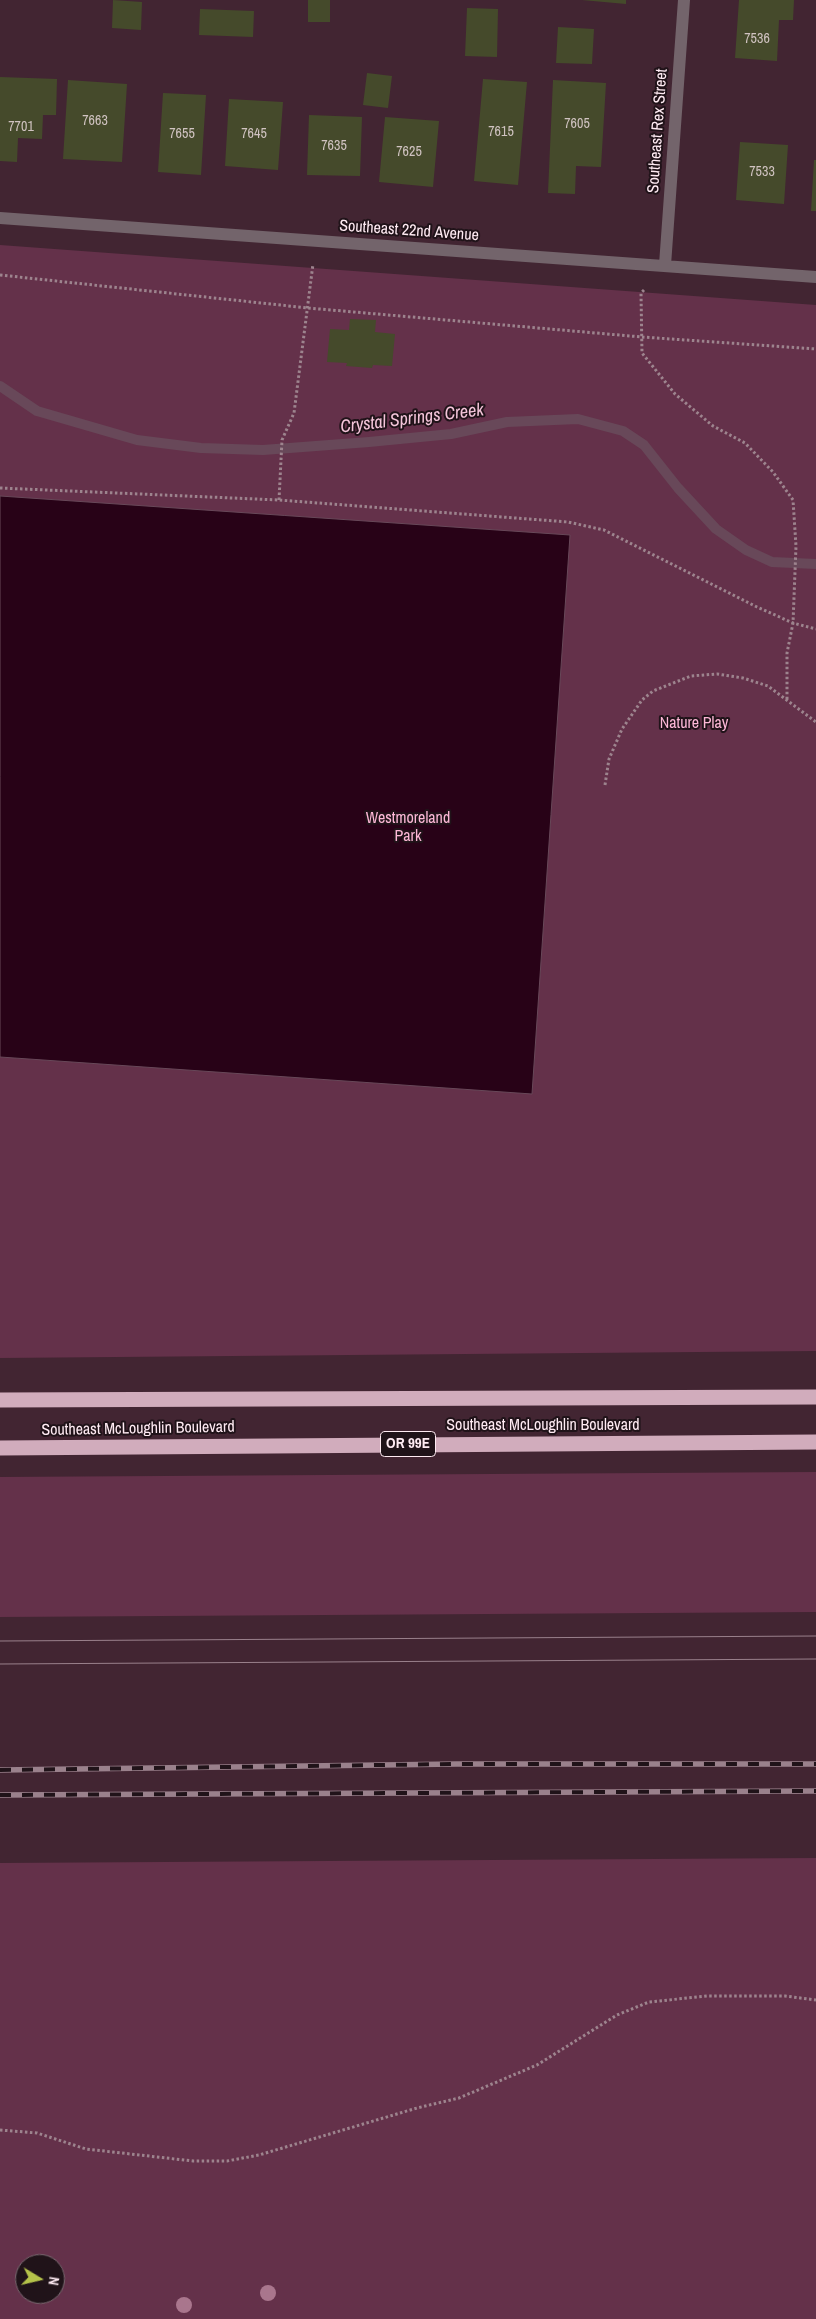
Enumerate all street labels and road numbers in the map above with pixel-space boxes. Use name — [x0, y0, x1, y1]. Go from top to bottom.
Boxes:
street label: Southeast Rex Street — [644, 68, 672, 194]
street label: Southeast 22nd Avenue — [339, 217, 479, 245]
street label: Southeast McLoughlin Boulevard — [446, 1416, 640, 1436]
street label: Southeast McLoughlin Boulevard — [41, 1418, 235, 1440]
road number: OR 99E — [380, 1432, 436, 1456]

